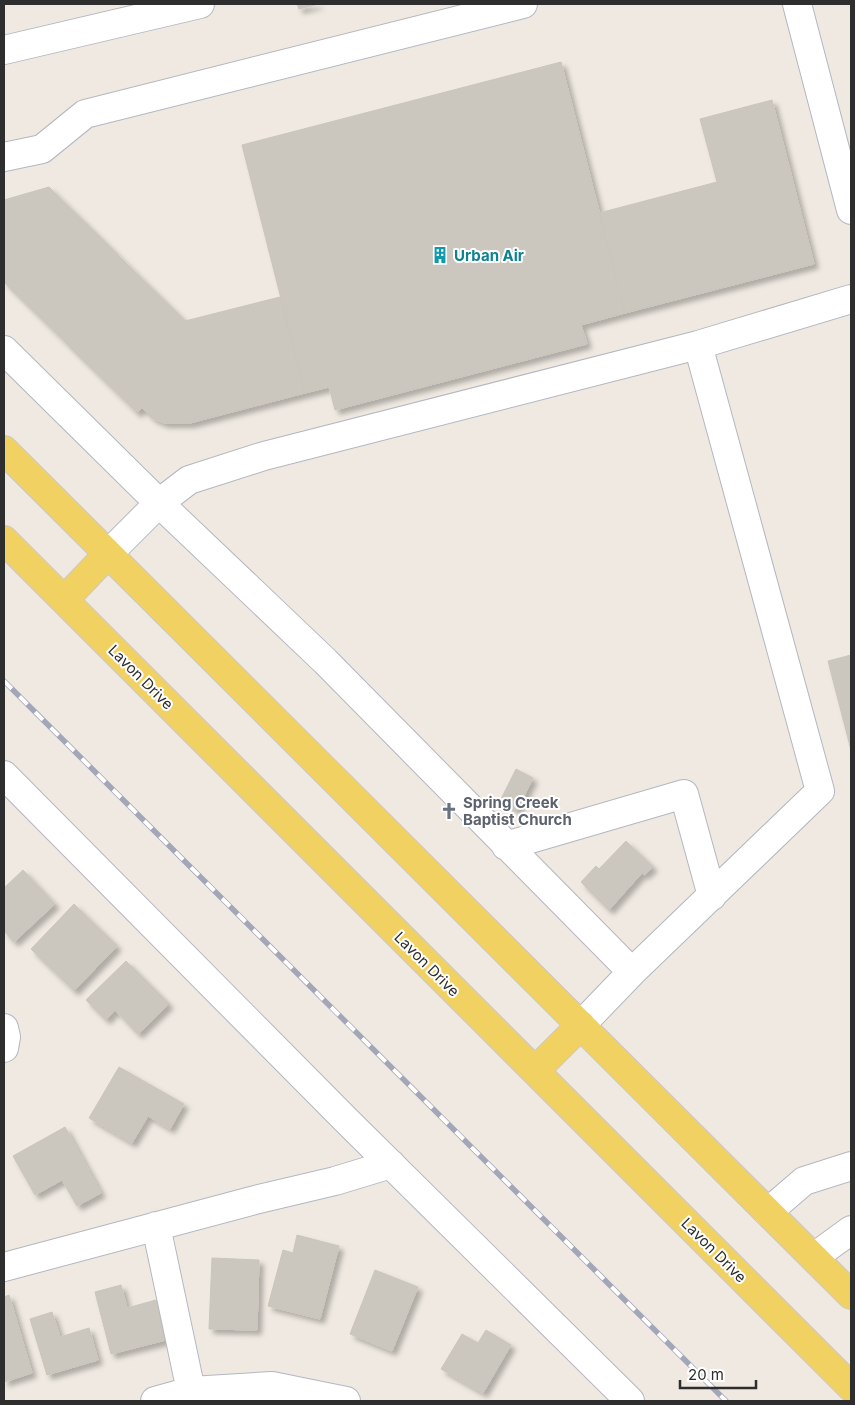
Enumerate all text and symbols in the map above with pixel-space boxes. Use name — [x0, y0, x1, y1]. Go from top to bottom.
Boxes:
building icon: Urban Air — [430, 245, 450, 265]
place label: Urban Air — [454, 246, 524, 265]
street label: Lavon Drive — [105, 641, 177, 713]
place label: Spring Creek Baptist Church — [463, 793, 572, 829]
church icon: Spring Creek Baptist Church — [439, 801, 459, 821]
street label: Lavon Drive — [391, 928, 463, 1000]
street label: Lavon Drive — [678, 1214, 750, 1286]
scale bar — [680, 1358, 756, 1390]
text: 20 m — [688, 1365, 724, 1384]

